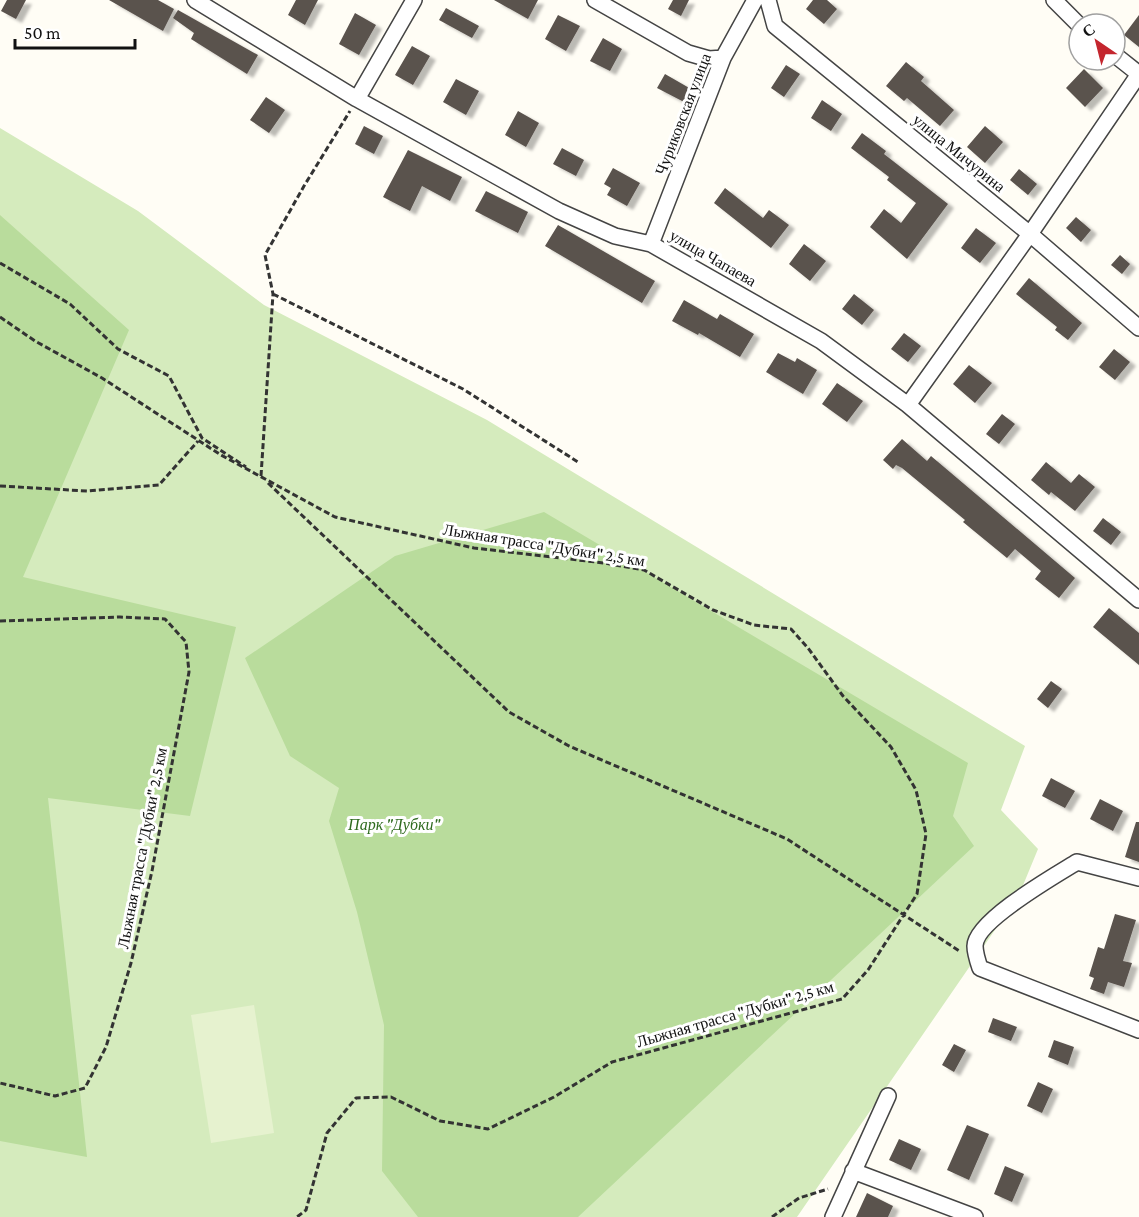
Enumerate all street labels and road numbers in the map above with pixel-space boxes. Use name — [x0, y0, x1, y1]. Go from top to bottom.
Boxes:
street label: Чуриковская улица — [652, 51, 715, 178]
street label: улица Мичурина — [909, 111, 1008, 196]
street label: улица Чапаева — [666, 226, 759, 290]
street label: Лыжная трасса "Дубки" 2,5 км — [442, 521, 646, 570]
street label: Лыжная трасса "Дубки" 2,5 км — [114, 746, 171, 950]
street label: Лыжная трасса "Дубки" 2,5 км — [634, 978, 836, 1051]

